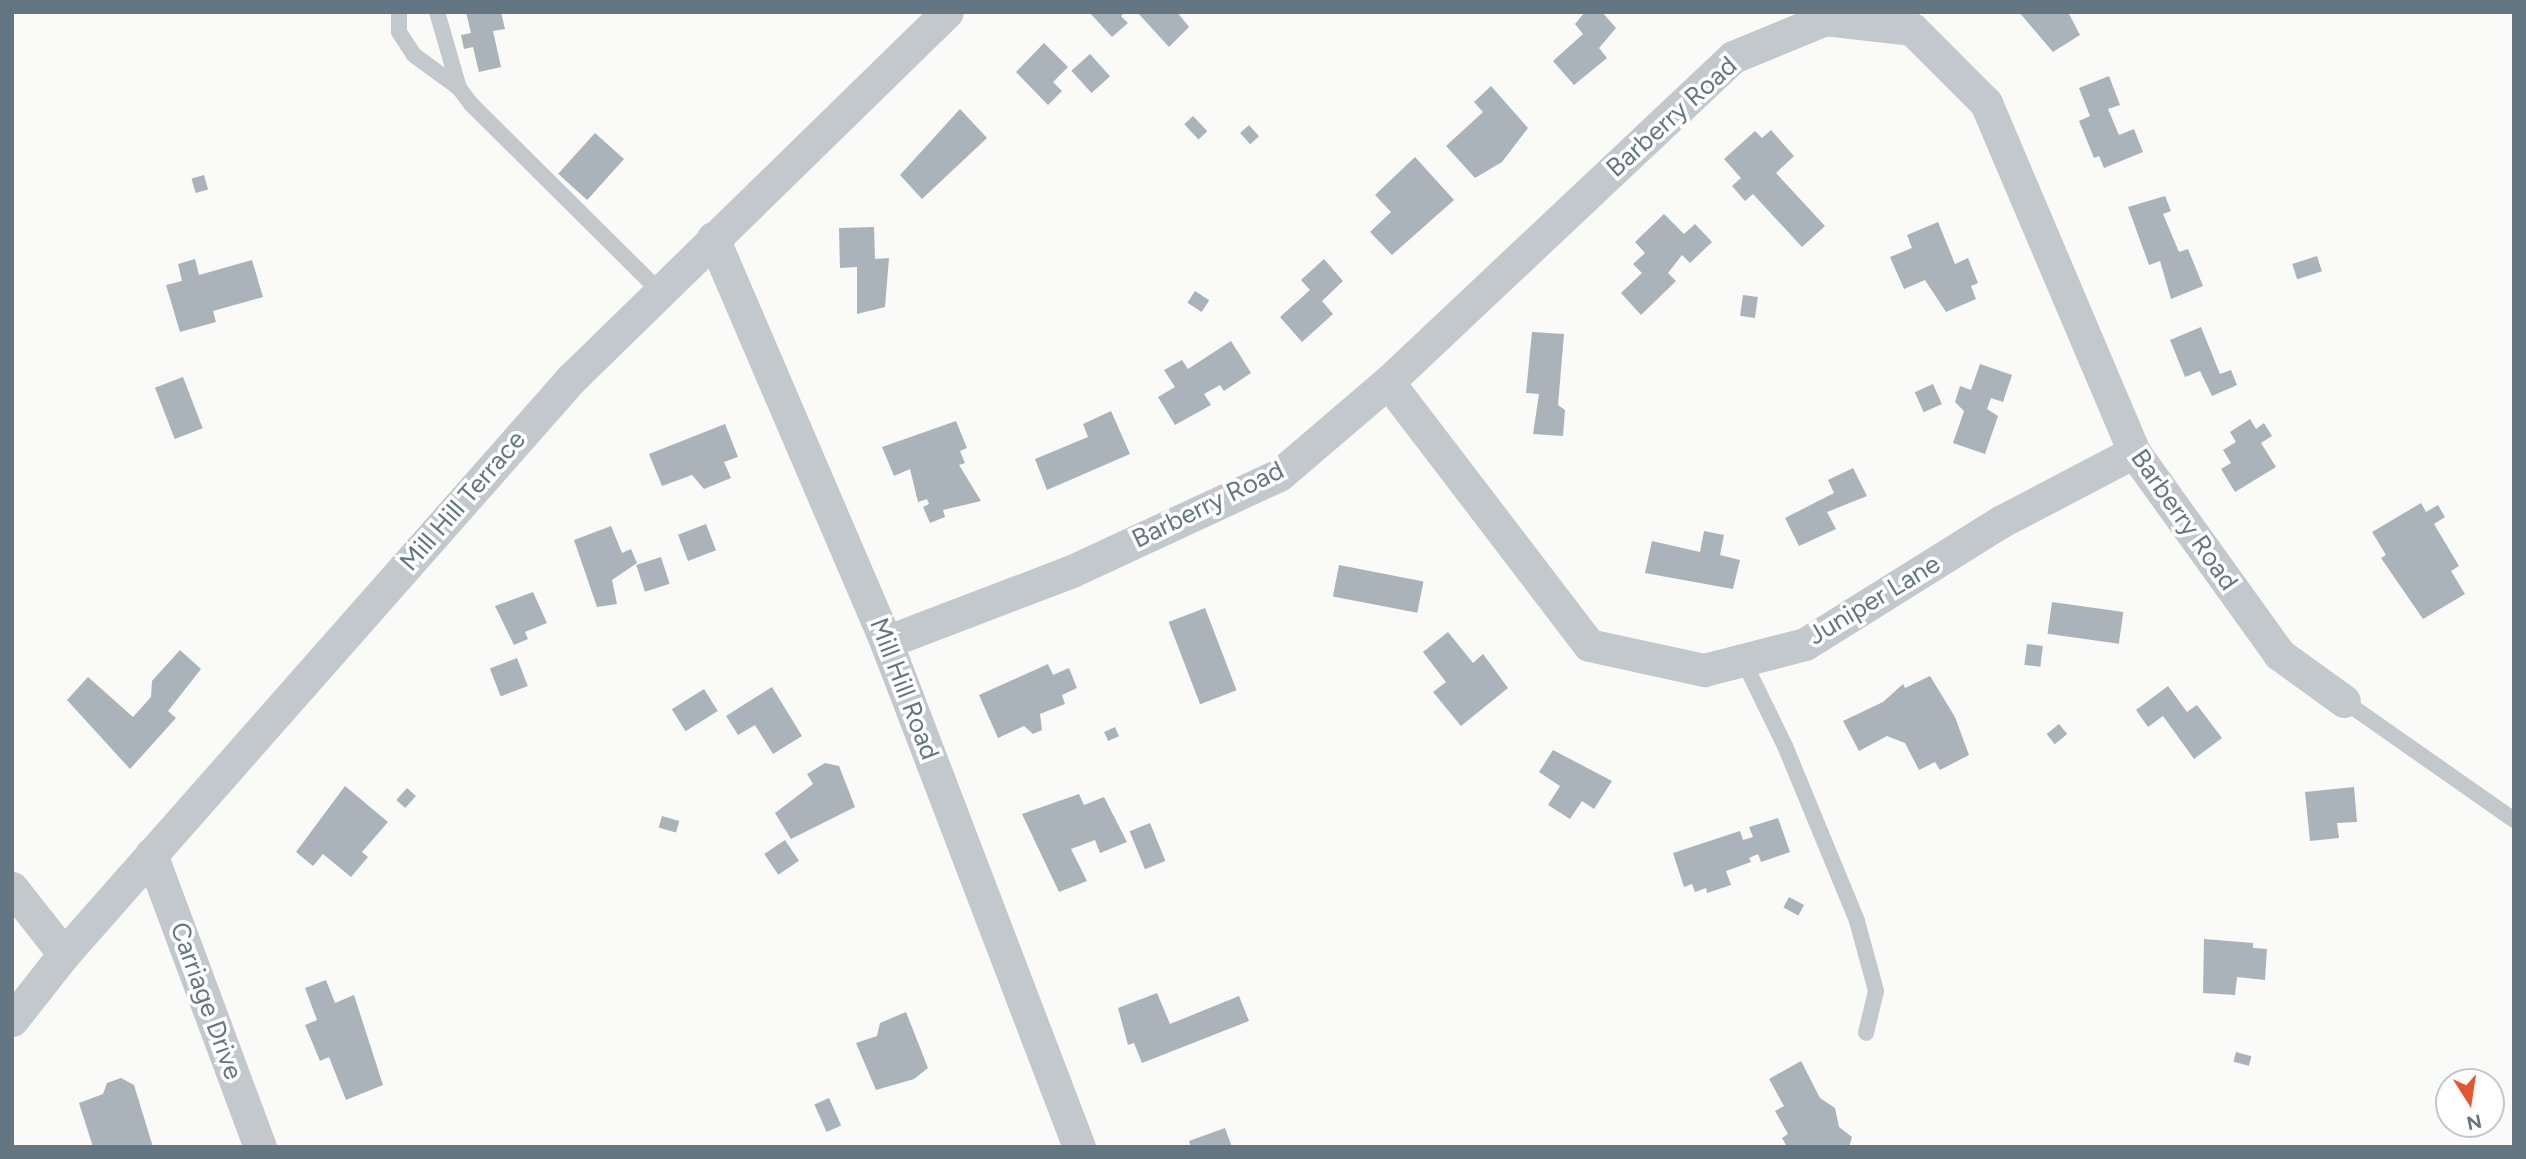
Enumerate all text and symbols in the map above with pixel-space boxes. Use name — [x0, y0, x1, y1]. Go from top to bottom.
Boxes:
street label: Barberry Road — [1600, 50, 1744, 184]
street label: Mill Hill Terrace — [394, 425, 532, 577]
street label: Barberry Road — [2124, 444, 2244, 596]
street label: Barberry Road — [1127, 455, 1289, 555]
street label: Juniper Lane — [1802, 548, 1946, 652]
street label: Mill Hill Road — [863, 614, 945, 764]
street label: Carriage Drive — [163, 918, 249, 1084]
north arrow — [2435, 1068, 2505, 1138]
text: N — [2464, 1109, 2484, 1135]

